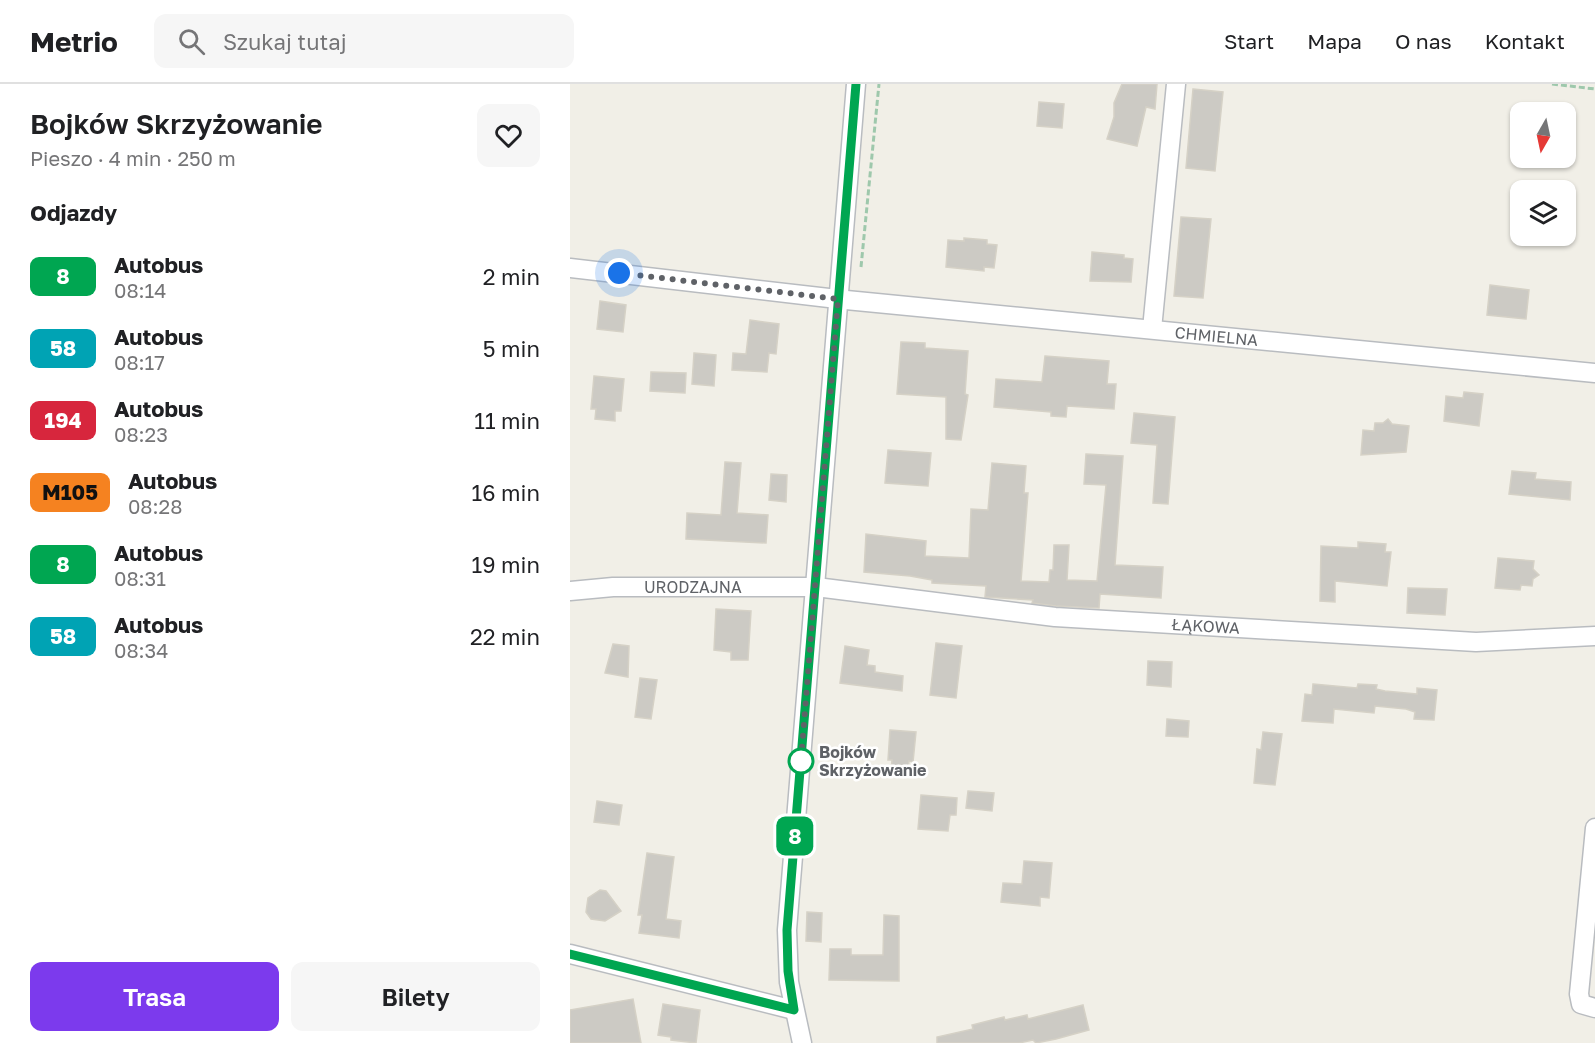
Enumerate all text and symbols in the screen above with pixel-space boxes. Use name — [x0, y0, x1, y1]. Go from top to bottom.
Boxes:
search box — [154, 14, 574, 68]
text: Metrio — [30, 25, 118, 58]
icon: search — [175, 25, 208, 58]
text: Szukaj tutaj — [223, 28, 347, 55]
text: Start — [1224, 28, 1274, 54]
text: Mapa — [1307, 28, 1362, 54]
text: O nas — [1395, 28, 1452, 54]
text: Kontakt — [1485, 28, 1565, 54]
north arrow — [1510, 102, 1576, 168]
map controls — [1510, 102, 1576, 246]
button: heart — [477, 104, 540, 167]
text: Bojków Skrzyżowanie — [30, 107, 322, 140]
text: Pieszo · 4 min · 250 m — [30, 146, 236, 170]
button: layers — [1510, 180, 1576, 246]
text: Odjazdy — [30, 199, 117, 226]
text: Autobus — [114, 251, 203, 278]
your location — [604, 258, 634, 288]
text: 8 — [56, 263, 70, 289]
text: 2 min — [483, 263, 540, 290]
text: 08:14 — [114, 278, 167, 302]
street label: CHMIELNA — [1174, 322, 1259, 350]
text: Autobus — [114, 323, 203, 350]
text: 58 — [50, 335, 76, 361]
text: 5 min — [483, 335, 540, 362]
text: 08:17 — [114, 350, 165, 374]
text: Autobus — [114, 395, 203, 422]
text: 194 — [44, 407, 82, 433]
text: 11 min — [474, 407, 540, 434]
text: 08:23 — [114, 422, 168, 446]
text: Autobus — [128, 467, 217, 494]
text: M105 — [42, 479, 98, 505]
text: 16 min — [472, 479, 540, 506]
text: 08:28 — [128, 494, 182, 518]
text: Autobus — [114, 539, 203, 566]
text: 8 — [56, 551, 70, 577]
text: 19 min — [472, 551, 540, 578]
text: 08:31 — [114, 566, 166, 590]
street label: URODZAJNA — [644, 577, 742, 597]
text: Autobus — [114, 611, 203, 638]
street label: ŁĄKOWA — [1171, 614, 1241, 638]
text: 58 — [50, 623, 76, 649]
text: 22 min — [470, 623, 540, 650]
text: 08:34 — [114, 638, 169, 662]
place label: Bojków Skrzyżowanie — [819, 742, 927, 780]
marker: Bojków Skrzyżowanie — [788, 748, 814, 774]
line badge: 8 — [776, 816, 814, 855]
text: 8 — [788, 823, 802, 849]
button: Trasa — [30, 962, 279, 1031]
button: Bilety — [291, 962, 540, 1031]

